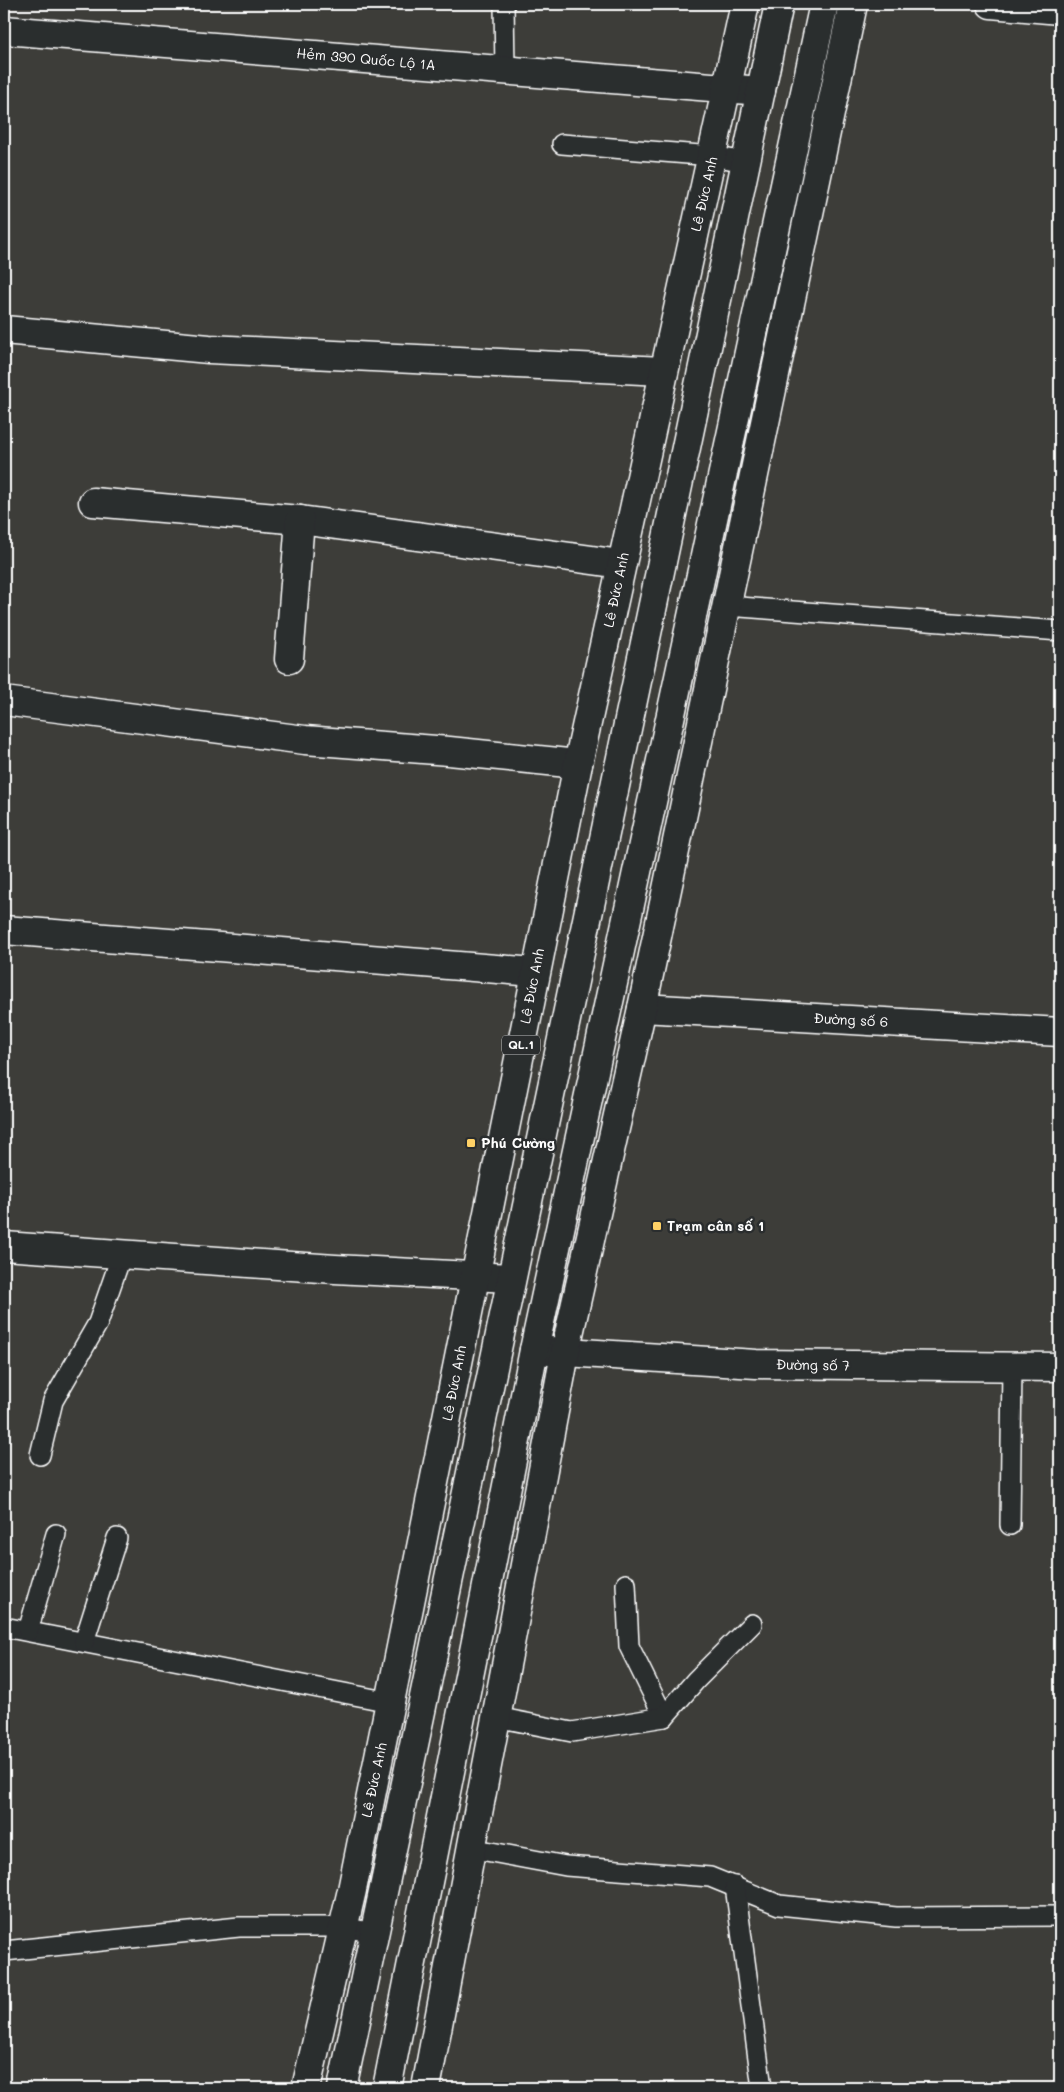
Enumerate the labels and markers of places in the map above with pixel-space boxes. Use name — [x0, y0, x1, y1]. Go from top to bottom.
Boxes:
place label: Phú Cường — [481, 1133, 555, 1152]
marker: Phú Cường — [465, 1137, 477, 1149]
place label: Trạm cân số 1 — [667, 1216, 764, 1235]
marker: Trạm cân số 1 — [651, 1220, 663, 1232]

